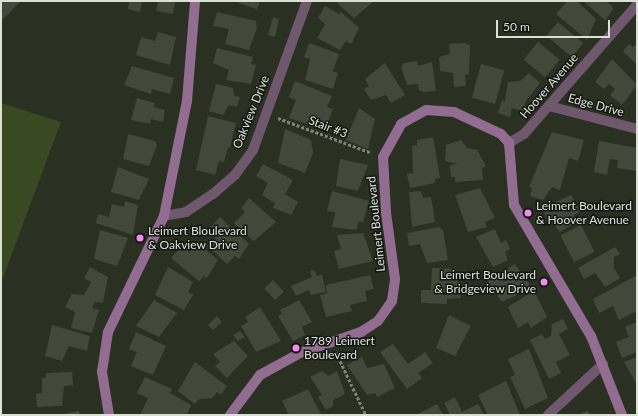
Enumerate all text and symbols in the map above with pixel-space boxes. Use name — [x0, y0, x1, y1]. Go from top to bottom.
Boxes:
scale bar — [498, 12, 612, 38]
text: 50 m — [503, 19, 530, 34]
street label: Hoover Avenue — [517, 50, 581, 122]
street label: Oakview Drive — [230, 73, 272, 151]
street label: Edge Drive — [566, 91, 626, 119]
street label: Stair #3 — [306, 113, 350, 141]
street label: Leimert Boulevard — [364, 176, 388, 272]
place label: Leimert Boulevard & Hoover Avenue — [536, 199, 632, 227]
marker: Leimert Boulevard & Hoover Avenue — [523, 208, 533, 218]
place label: Leimert Bloulevard & Oakview Drive — [148, 224, 247, 252]
marker: Leimert Bloulevard & Oakview Drive — [135, 233, 145, 243]
place label: Leimert Boulevard & Bridgeview Drive — [434, 268, 536, 296]
marker: Leimert Boulevard & Bridgeview Drive — [539, 277, 549, 287]
place label: 1789 Leimert Boulevard — [304, 334, 375, 362]
marker: 1789 Leimert Boulevard — [291, 343, 301, 353]

